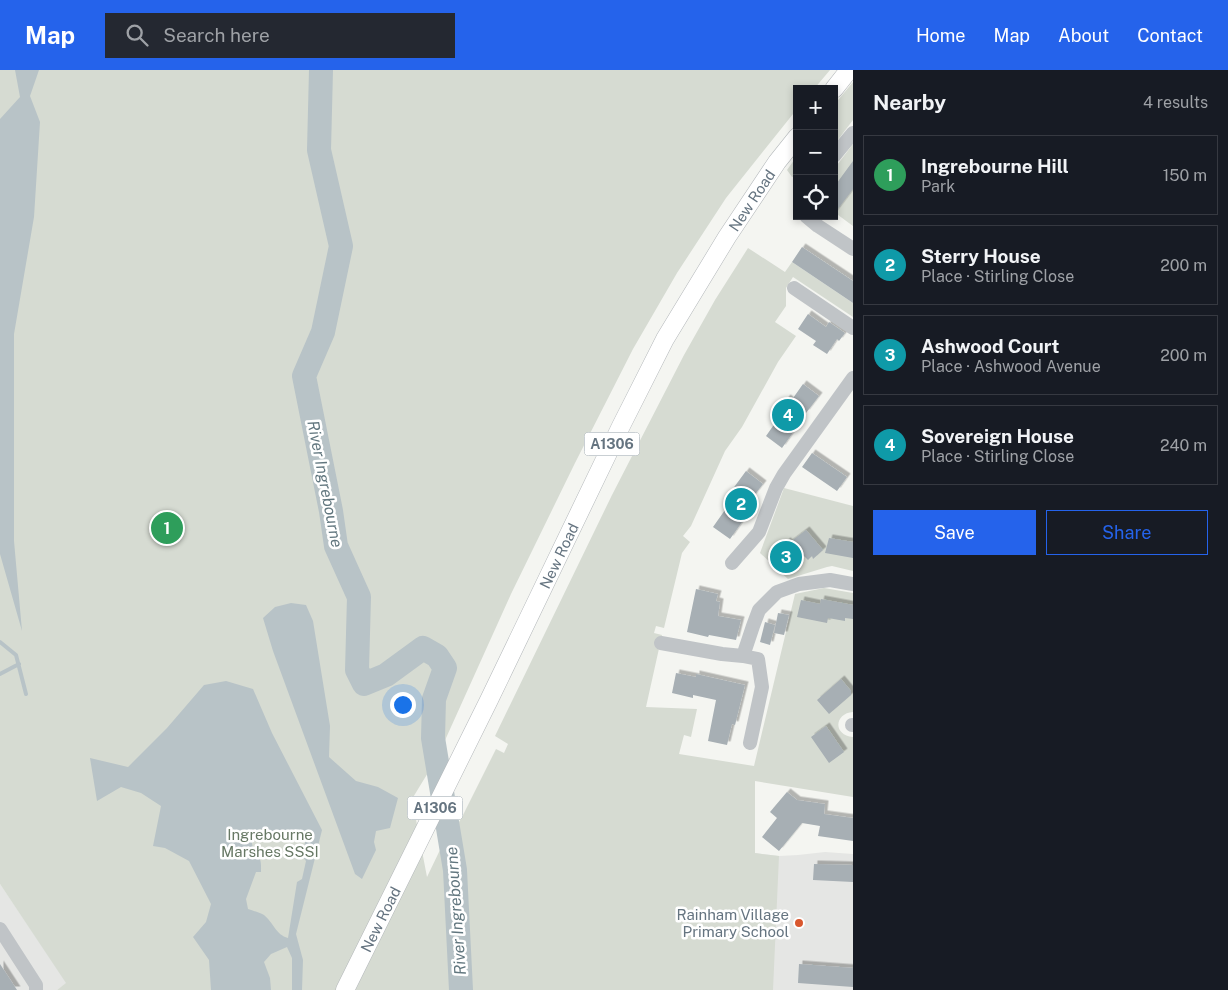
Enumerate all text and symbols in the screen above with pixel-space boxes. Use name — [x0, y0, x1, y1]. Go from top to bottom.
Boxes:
search box — [105, 13, 455, 58]
text: Map — [25, 21, 75, 49]
icon: search — [123, 21, 151, 49]
text: Search here — [163, 24, 270, 46]
text: Home — [916, 25, 966, 46]
text: Map — [994, 25, 1030, 46]
text: About — [1058, 25, 1109, 46]
text: Contact — [1137, 25, 1203, 46]
map controls — [793, 85, 838, 220]
button: + — [793, 85, 838, 130]
text: Nearby — [873, 90, 946, 115]
text: 4 results — [1143, 93, 1208, 112]
button: − — [793, 130, 838, 175]
text: Ingrebourne Hill — [921, 155, 1069, 177]
street label: New Road — [725, 166, 778, 234]
text: 1 — [887, 166, 893, 185]
text: 150 m — [1163, 166, 1207, 185]
button: locate — [793, 175, 838, 220]
text: Park — [921, 177, 955, 196]
text: Sterry House — [921, 245, 1041, 267]
text: 2 — [885, 256, 895, 275]
text: 200 m — [1160, 256, 1207, 275]
text: Place · Stirling Close — [921, 267, 1074, 286]
text: Ashwood Court — [921, 335, 1059, 357]
text: 3 — [885, 346, 895, 365]
text: 200 m — [1160, 346, 1207, 365]
text: Place · Ashwood Avenue — [921, 357, 1101, 376]
pin: 4 — [772, 396, 804, 434]
water label: River Ingrebourne — [303, 419, 347, 549]
text: Sovereign House — [921, 425, 1074, 447]
road number: A1306 — [584, 432, 640, 456]
text: 4 — [885, 436, 895, 455]
text: 240 m — [1160, 436, 1207, 455]
text: Place · Stirling Close — [921, 447, 1074, 466]
pin: 2 — [725, 485, 757, 523]
pin: 1 — [151, 509, 183, 547]
button: Save — [873, 510, 1036, 555]
button: Share — [1046, 510, 1208, 555]
street label: New Road — [536, 520, 581, 591]
pin: 3 — [770, 538, 802, 576]
your location — [390, 692, 416, 718]
road number: A1306 — [408, 796, 462, 820]
park label: Ingrebourne Marshes SSSI — [221, 826, 319, 860]
water label: River Ingrebourne — [442, 846, 470, 976]
street label: New Road — [357, 884, 403, 955]
place label: Rainham Village Primary School — [676, 906, 789, 940]
marker: Rainham Village Primary School — [793, 917, 805, 929]

